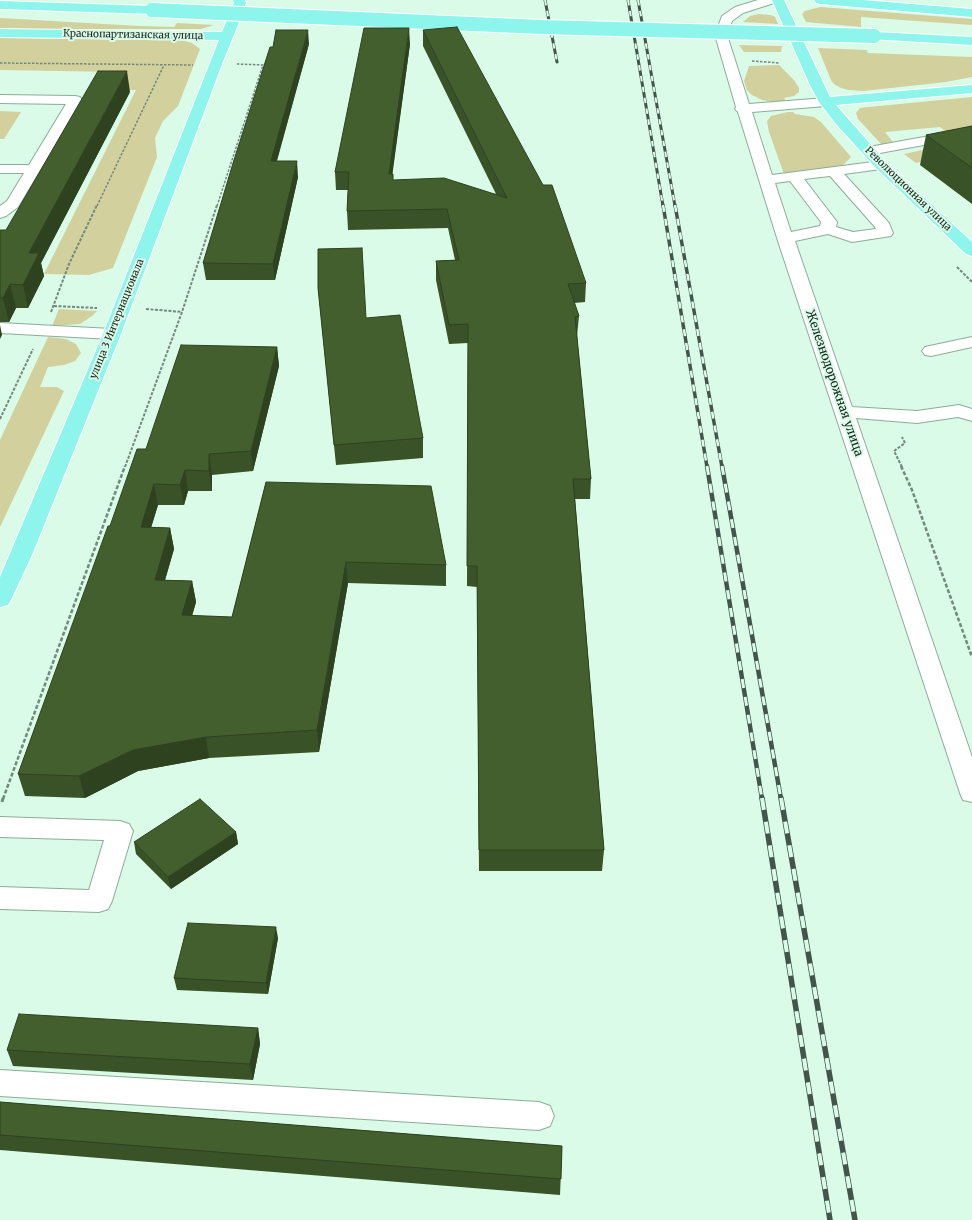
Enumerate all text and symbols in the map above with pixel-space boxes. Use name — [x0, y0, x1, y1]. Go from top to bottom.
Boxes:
street label: Краснопартизанская улица — [63, 28, 203, 42]
street label: Революционная улица — [862, 145, 954, 233]
street label: улица 3 Интернационала — [87, 257, 147, 381]
street label: Железнодорожная улица — [802, 308, 866, 458]

